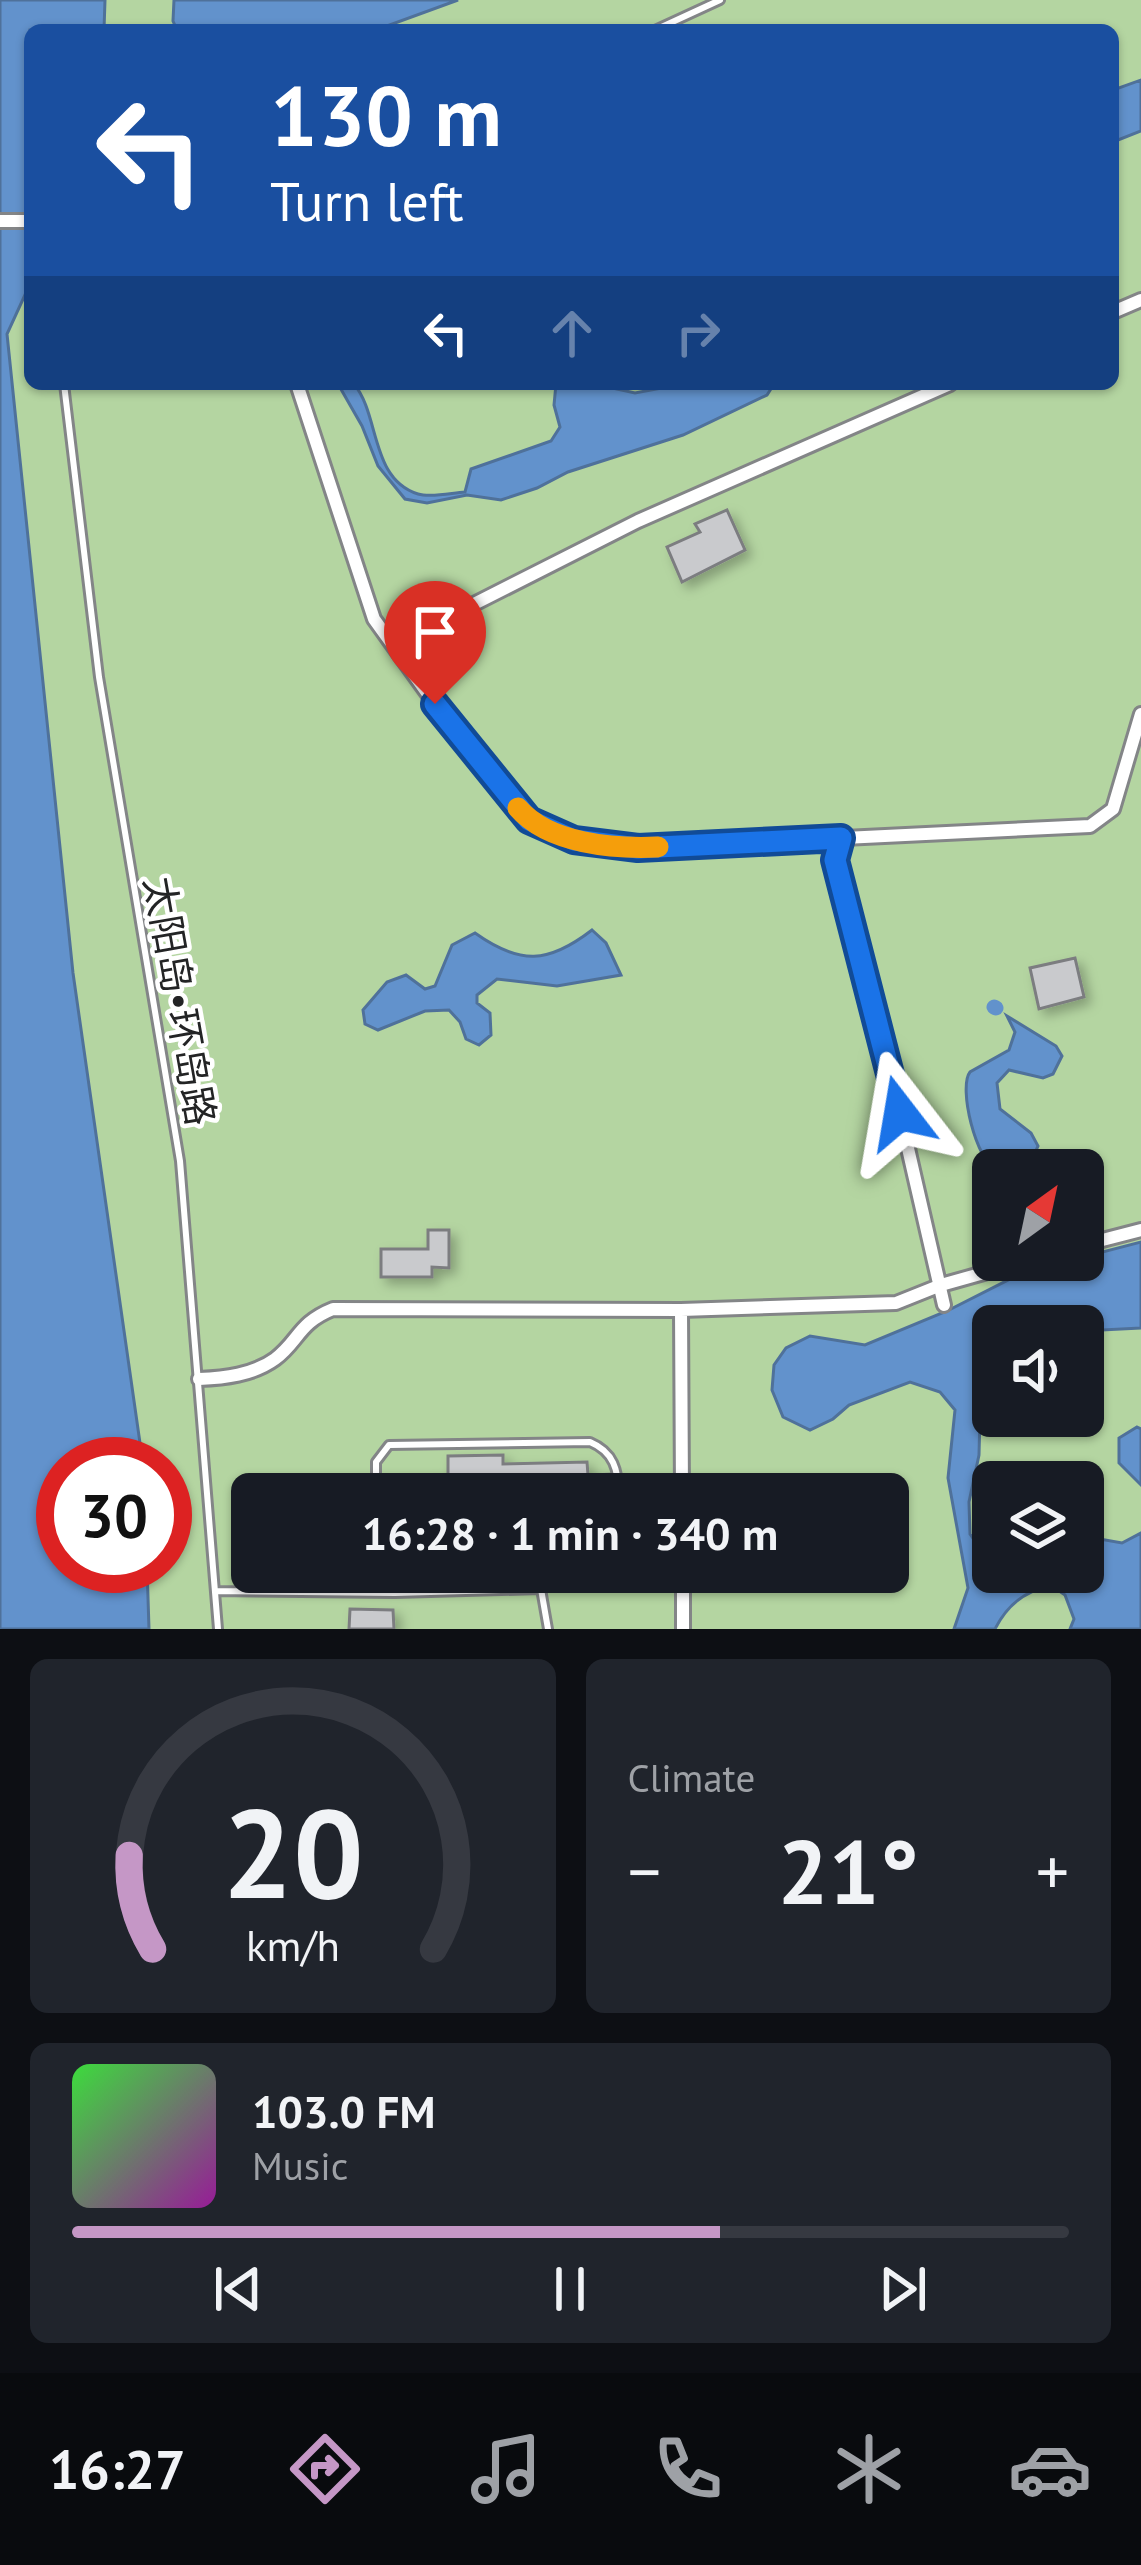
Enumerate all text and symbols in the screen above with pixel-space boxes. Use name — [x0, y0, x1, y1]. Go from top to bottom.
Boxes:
text: 130 m — [270, 60, 502, 169]
icon: left — [72, 72, 228, 228]
text: Turn left — [270, 166, 464, 236]
icon: left — [413, 300, 479, 366]
icon: ahead — [539, 300, 605, 366]
icon: right — [665, 300, 731, 366]
pin — [384, 581, 486, 704]
icon: arrive — [402, 599, 468, 665]
street label: 太阳岛•环岛路 — [134, 873, 227, 1129]
position arrow — [837, 1050, 963, 1176]
north arrow — [972, 1149, 1104, 1281]
map controls — [972, 1149, 1104, 1593]
button: sound — [972, 1305, 1104, 1437]
speed limit sign: 30 — [36, 1437, 192, 1593]
button: layers — [972, 1461, 1104, 1593]
text: 16:28 · 1 min · 340 m — [362, 1504, 778, 1562]
text: Climate — [628, 1752, 755, 1803]
text: 20 — [222, 1771, 364, 1932]
text: 21° — [778, 1812, 919, 1929]
text: − — [628, 1828, 661, 1913]
text: + — [1036, 1828, 1069, 1913]
text: km/h — [246, 1917, 340, 1973]
text: 103.0 FM — [252, 2082, 435, 2140]
text: Music — [252, 2140, 348, 2191]
icon: previous — [205, 2256, 271, 2322]
icon: pause — [537, 2256, 603, 2322]
icon: next — [870, 2256, 936, 2322]
icon: directions — [283, 2427, 367, 2511]
icon: music — [464, 2427, 548, 2511]
icon: phone — [646, 2427, 730, 2511]
icon: climate — [827, 2427, 911, 2511]
icon: car — [1008, 2427, 1092, 2511]
text: 16:27 — [49, 2434, 186, 2504]

